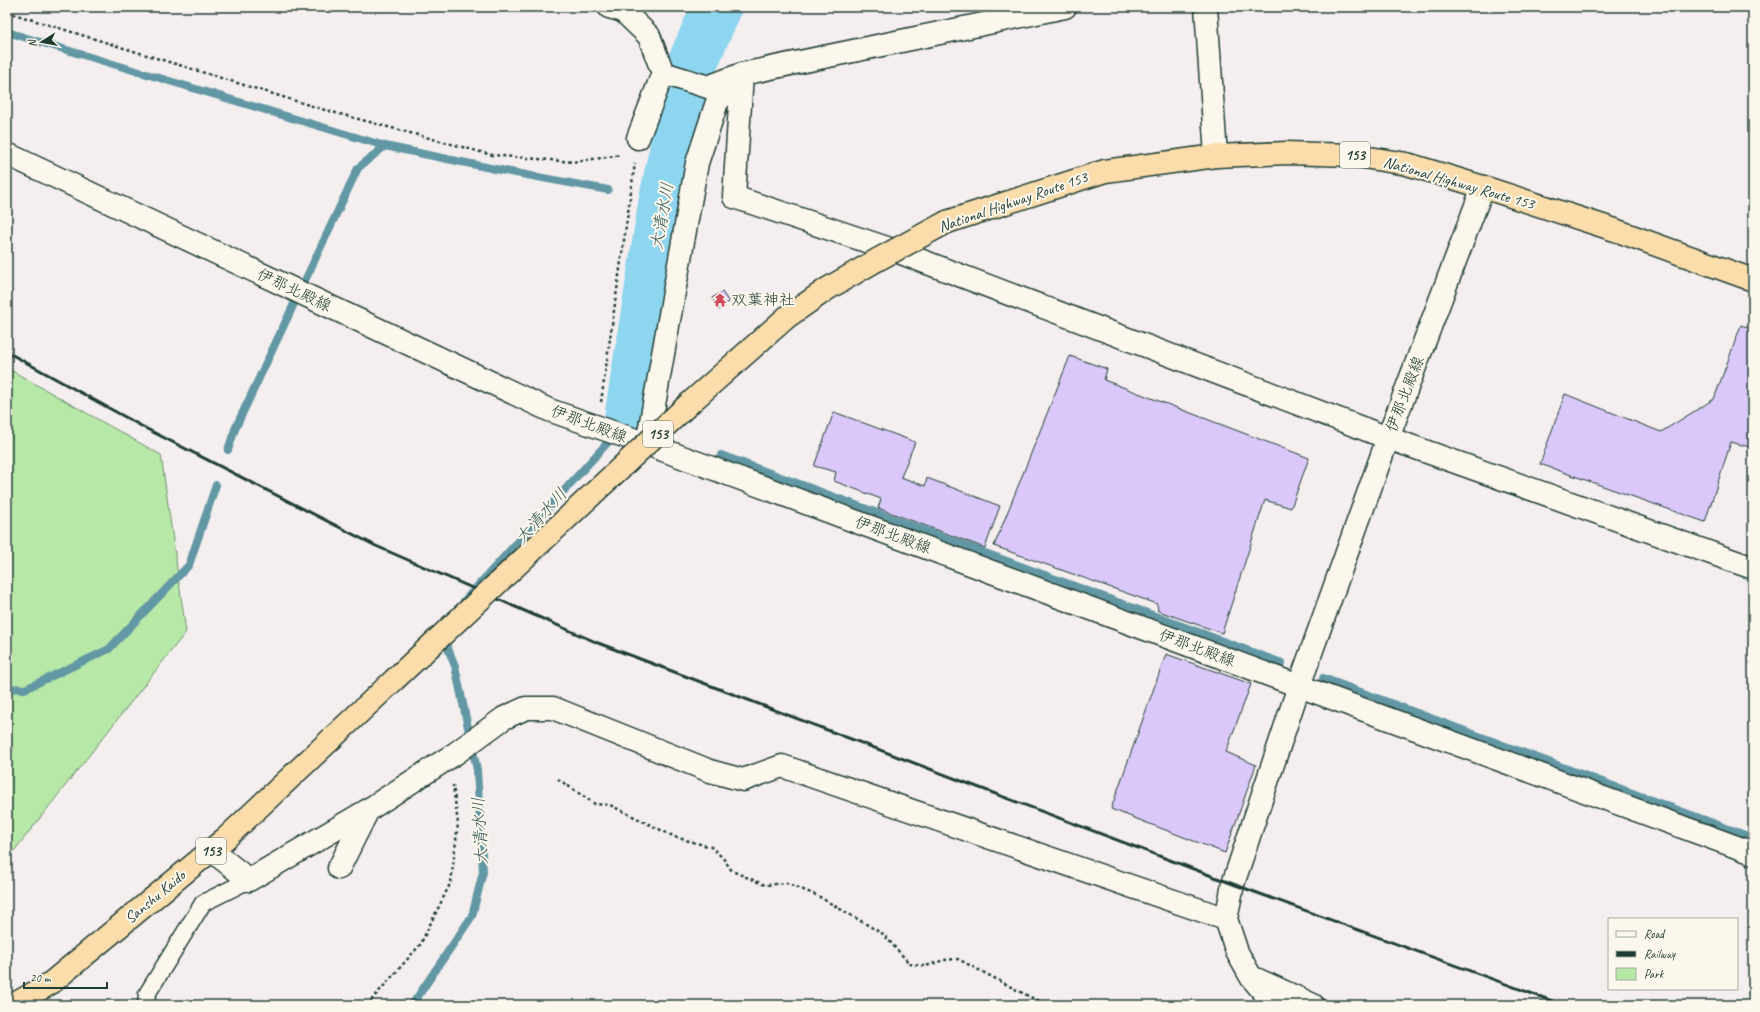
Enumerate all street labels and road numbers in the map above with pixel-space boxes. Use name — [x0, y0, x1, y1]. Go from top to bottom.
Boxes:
road number: 153 — [1340, 142, 1370, 168]
street label: National Highway Route 153 — [1381, 152, 1539, 215]
street label: National Highway Route 153 — [936, 167, 1092, 237]
street label: 伊那北殿線 — [254, 264, 334, 316]
street label: 伊那北殿線 — [1381, 353, 1429, 435]
street label: 伊那北殿線 — [548, 401, 630, 447]
road number: 153 — [643, 421, 673, 447]
street label: 伊那北殿線 — [852, 512, 934, 558]
street label: 伊那北殿線 — [1156, 625, 1238, 671]
road number: 153 — [196, 838, 226, 864]
street label: Sanshu Kaido — [121, 864, 191, 928]

